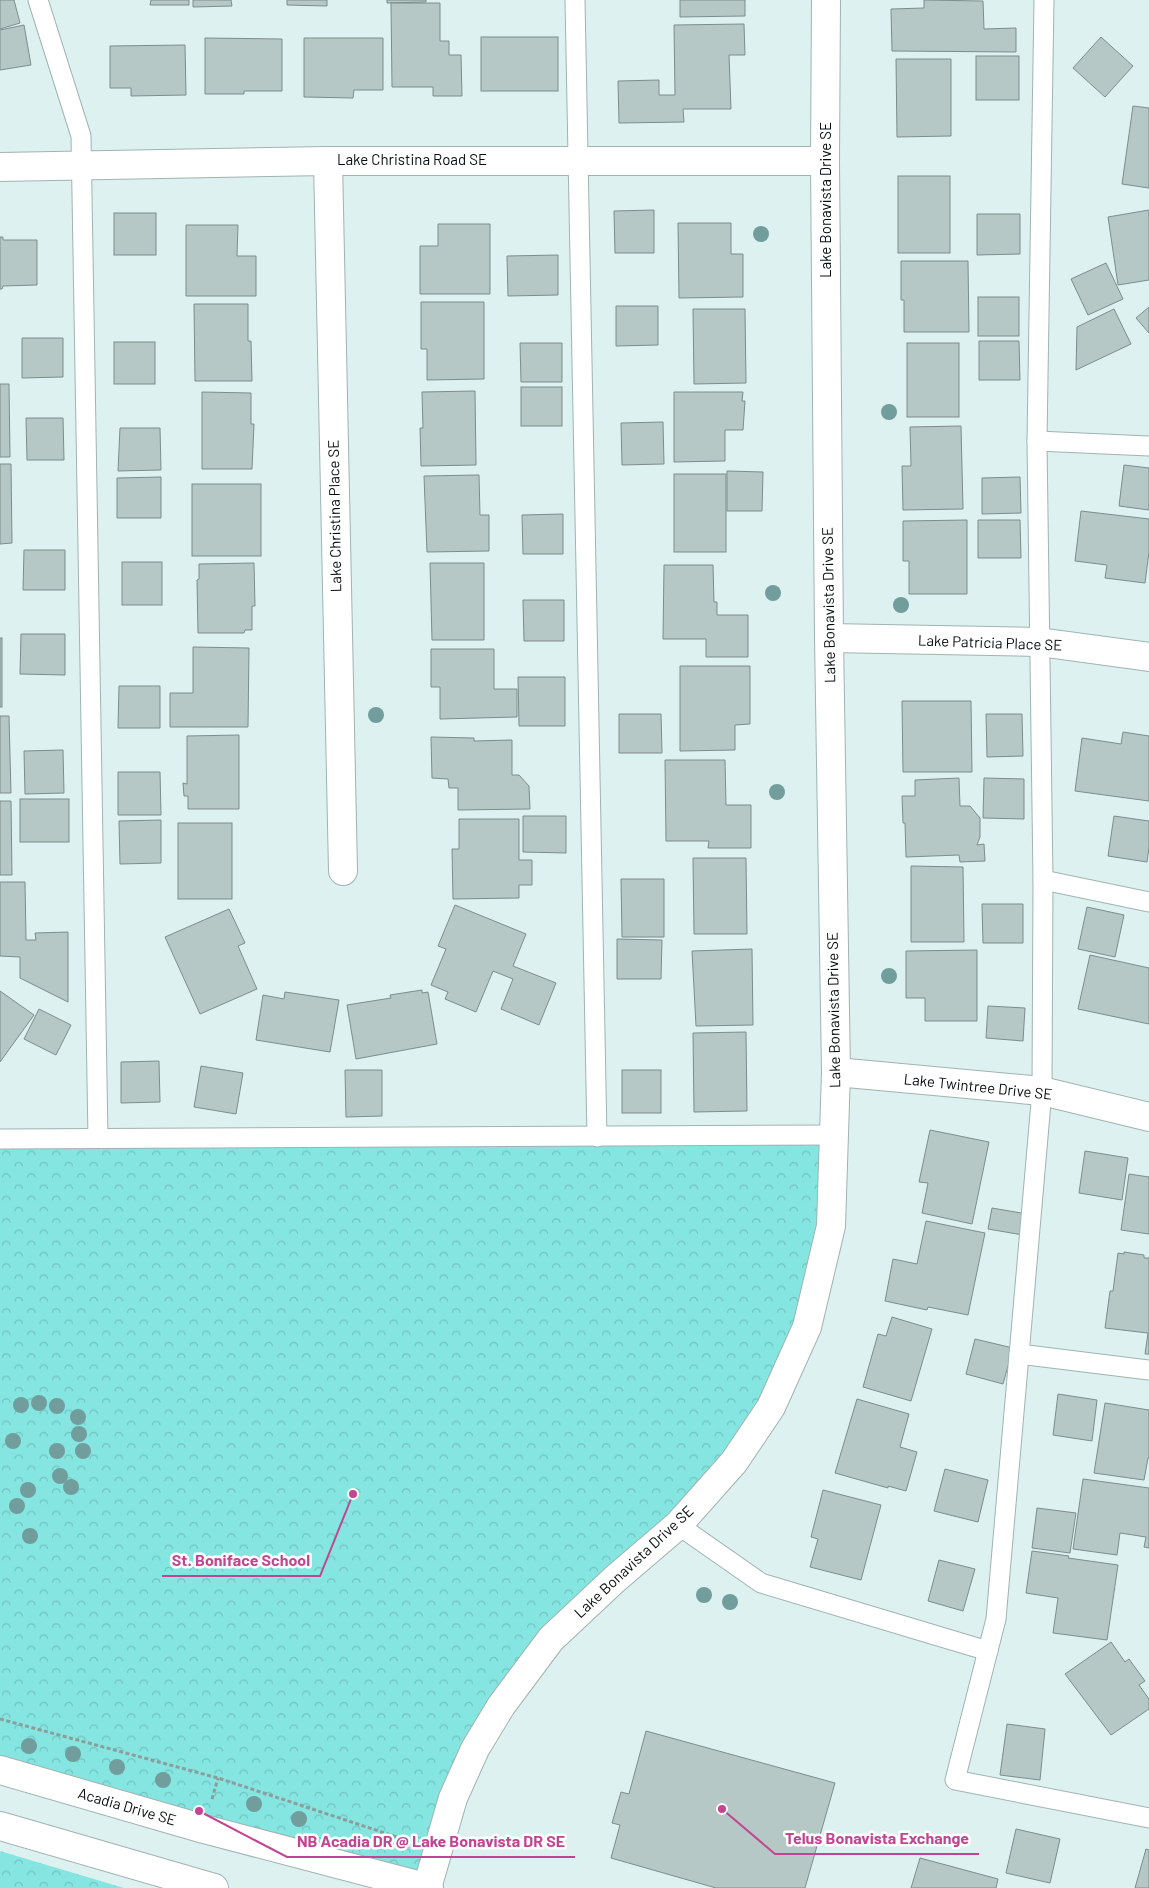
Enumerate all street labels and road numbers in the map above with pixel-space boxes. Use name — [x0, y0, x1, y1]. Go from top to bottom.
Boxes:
street label: Lake Bonavista Drive SE — [816, 122, 834, 278]
street label: Lake Christina Road SE — [337, 150, 487, 168]
street label: Lake Christina Place SE — [324, 440, 344, 593]
street label: Lake Bonavista Drive SE — [818, 527, 838, 683]
street label: Lake Patricia Place SE — [918, 630, 1063, 654]
street label: Lake Bonavista Drive SE — [823, 932, 843, 1088]
street label: Lake Twintree Drive SE — [903, 1069, 1053, 1103]
street label: Lake Bonavista Drive SE — [570, 1501, 697, 1621]
street label: Acadia Drive SE — [76, 1783, 178, 1829]

